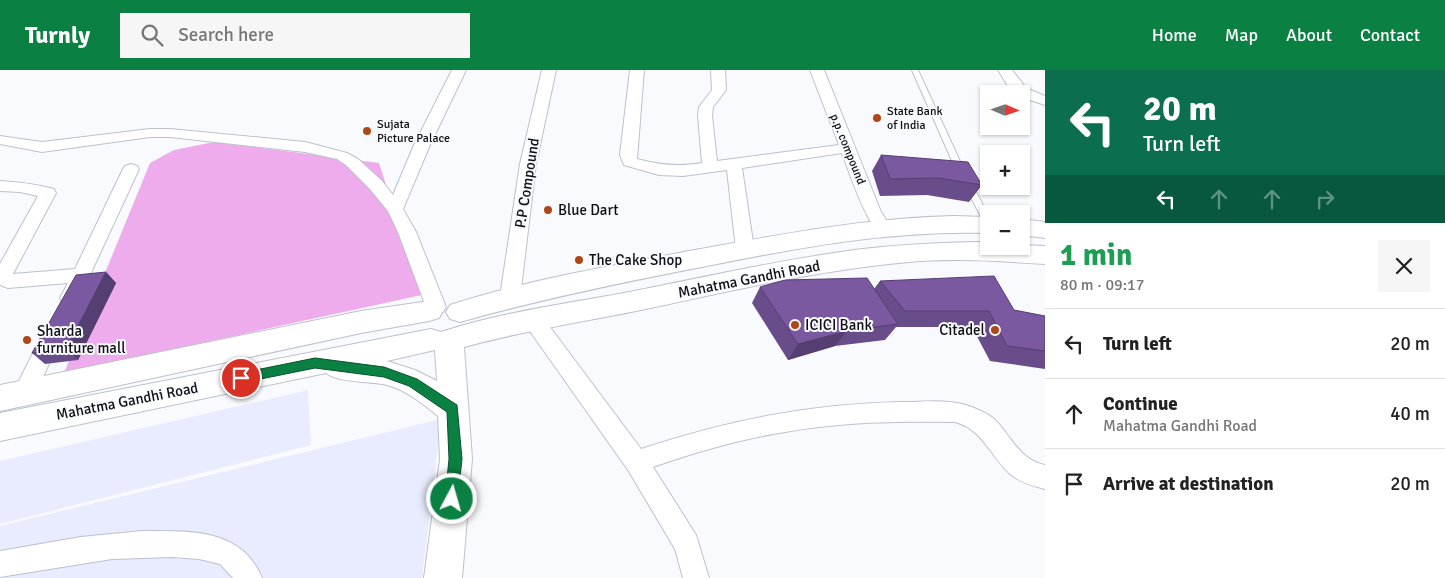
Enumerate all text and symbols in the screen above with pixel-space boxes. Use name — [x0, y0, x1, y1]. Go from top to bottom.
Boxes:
search box — [120, 13, 470, 58]
text: Turnly — [25, 20, 90, 50]
icon: search — [138, 21, 166, 49]
text: Search here — [178, 23, 274, 47]
text: Home — [1152, 24, 1197, 46]
text: Map — [1225, 24, 1258, 46]
text: About — [1286, 24, 1332, 46]
text: Contact — [1360, 24, 1420, 46]
north arrow — [980, 85, 1030, 135]
map controls — [980, 85, 1030, 255]
text: 20 m — [1143, 87, 1217, 130]
icon: left — [1060, 90, 1125, 155]
place label: State Bank of India — [887, 104, 942, 133]
street label: p.p. compound — [827, 112, 869, 187]
marker: State Bank of India — [871, 112, 883, 124]
place label: Sujata Picture Palace — [377, 117, 450, 146]
marker: Sujata Picture Palace — [361, 125, 373, 137]
text: Turn left — [1143, 130, 1221, 157]
street label: P.P Compound — [511, 137, 543, 229]
button: + — [980, 145, 1030, 195]
icon: left — [1152, 185, 1180, 213]
icon: ahead — [1205, 185, 1233, 213]
icon: ahead — [1258, 185, 1286, 213]
icon: right — [1311, 185, 1339, 213]
place label: Blue Dart — [558, 201, 619, 219]
marker: Blue Dart — [542, 204, 554, 216]
button: − — [980, 205, 1030, 255]
text: 1 min — [1060, 237, 1132, 274]
button: close — [1378, 240, 1430, 292]
place label: The Cake Shop — [589, 251, 682, 269]
marker: The Cake Shop — [573, 254, 585, 266]
street label: Mahatma Gandhi Road — [676, 256, 822, 302]
text: 80 m · 09:17 — [1060, 275, 1144, 295]
place label: ICICI Bank — [805, 316, 872, 334]
marker: ICICI Bank — [789, 319, 801, 331]
place label: Citadel — [939, 321, 985, 339]
place label: Sharda furniture mall — [37, 322, 126, 357]
marker: Citadel — [989, 324, 1001, 336]
icon: left — [1060, 330, 1088, 358]
text: Turn left — [1103, 332, 1172, 356]
text: 20 m — [1390, 332, 1430, 356]
marker: Sharda furniture mall — [21, 334, 33, 346]
pin — [220, 357, 262, 399]
icon: arrive — [227, 364, 255, 392]
street label: Mahatma Gandhi Road — [54, 378, 200, 424]
text: Continue — [1103, 392, 1178, 416]
icon: ahead — [1060, 400, 1088, 428]
text: 40 m — [1390, 402, 1430, 426]
text: Mahatma Gandhi Road — [1103, 416, 1257, 436]
icon: arrive — [1060, 470, 1088, 498]
position arrow — [425, 472, 477, 524]
text: Arrive at destination — [1103, 472, 1274, 496]
text: 20 m — [1390, 472, 1430, 496]

